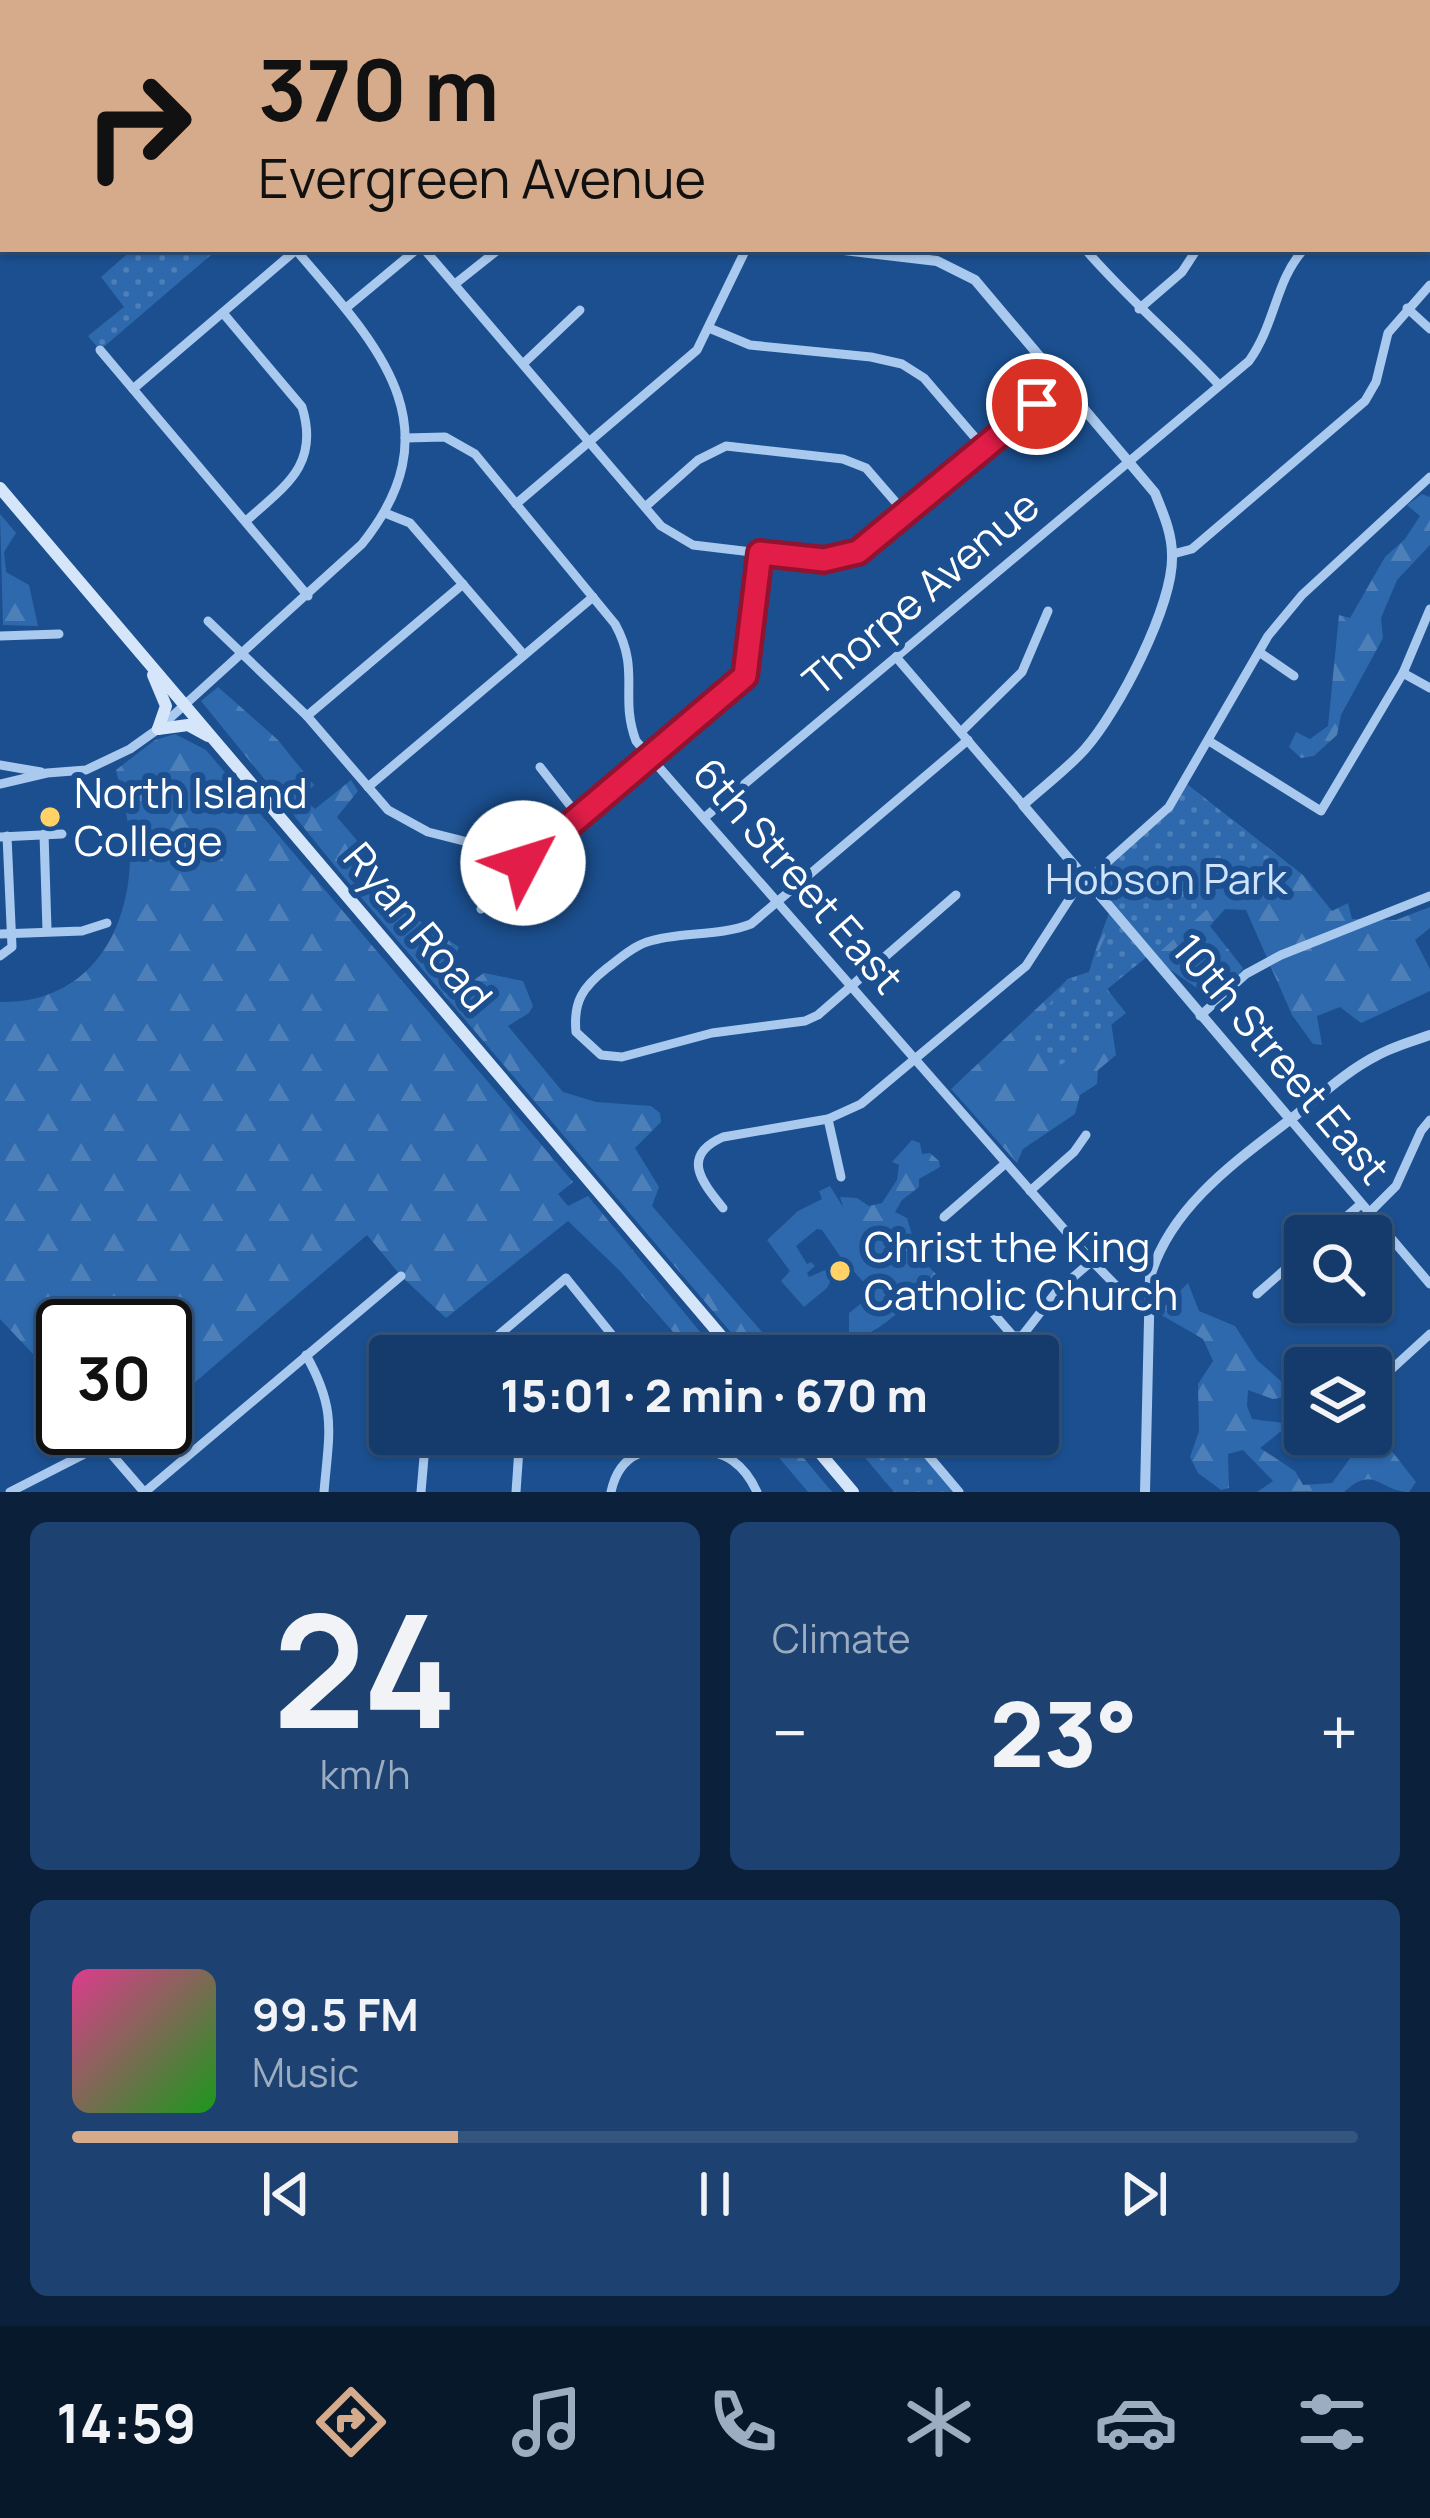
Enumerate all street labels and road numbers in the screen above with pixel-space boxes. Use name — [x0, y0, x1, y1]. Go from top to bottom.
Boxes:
street label: Thorpe Avenue — [790, 476, 1051, 708]
street label: 6th Street East — [680, 745, 917, 1005]
street label: Ryan Road — [331, 830, 507, 1023]
street label: 10th Street East — [1160, 921, 1404, 1196]

